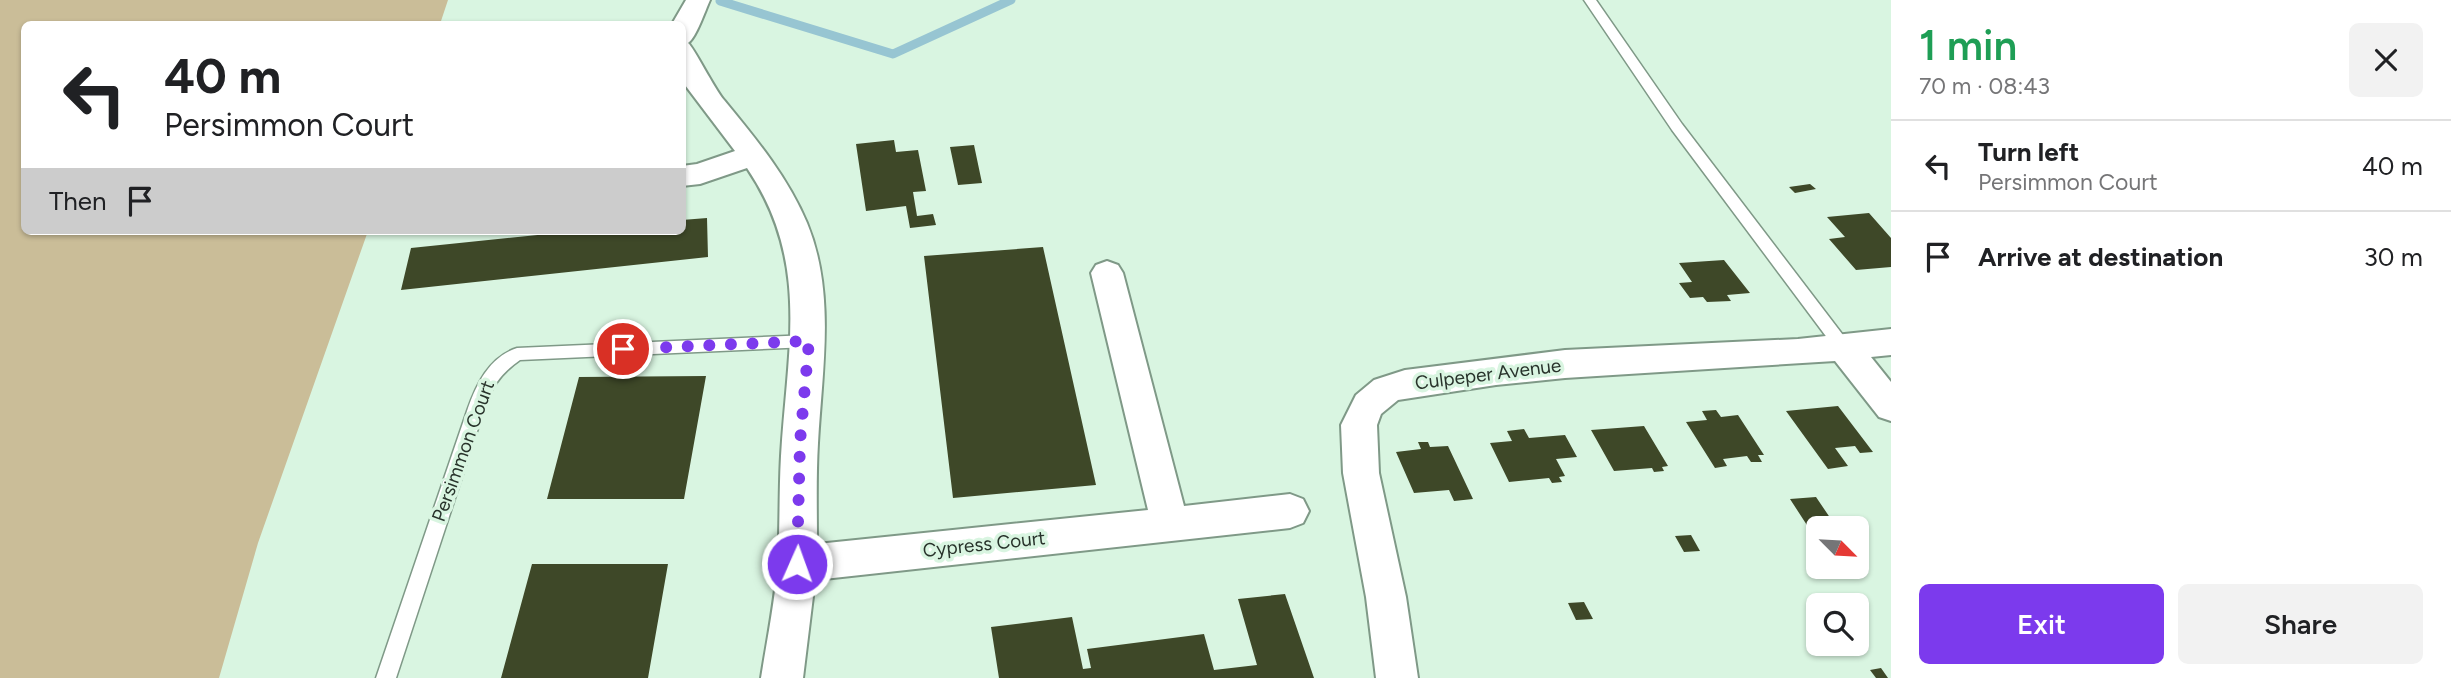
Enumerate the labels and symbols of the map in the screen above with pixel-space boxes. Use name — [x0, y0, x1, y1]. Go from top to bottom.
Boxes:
pin — [593, 319, 653, 379]
street label: Culpeper Avenue — [1414, 354, 1562, 394]
street label: Persimmon Court — [427, 377, 499, 525]
north arrow — [1806, 516, 1869, 579]
street label: Cypress Court — [922, 526, 1046, 562]
position arrow — [760, 527, 834, 601]

